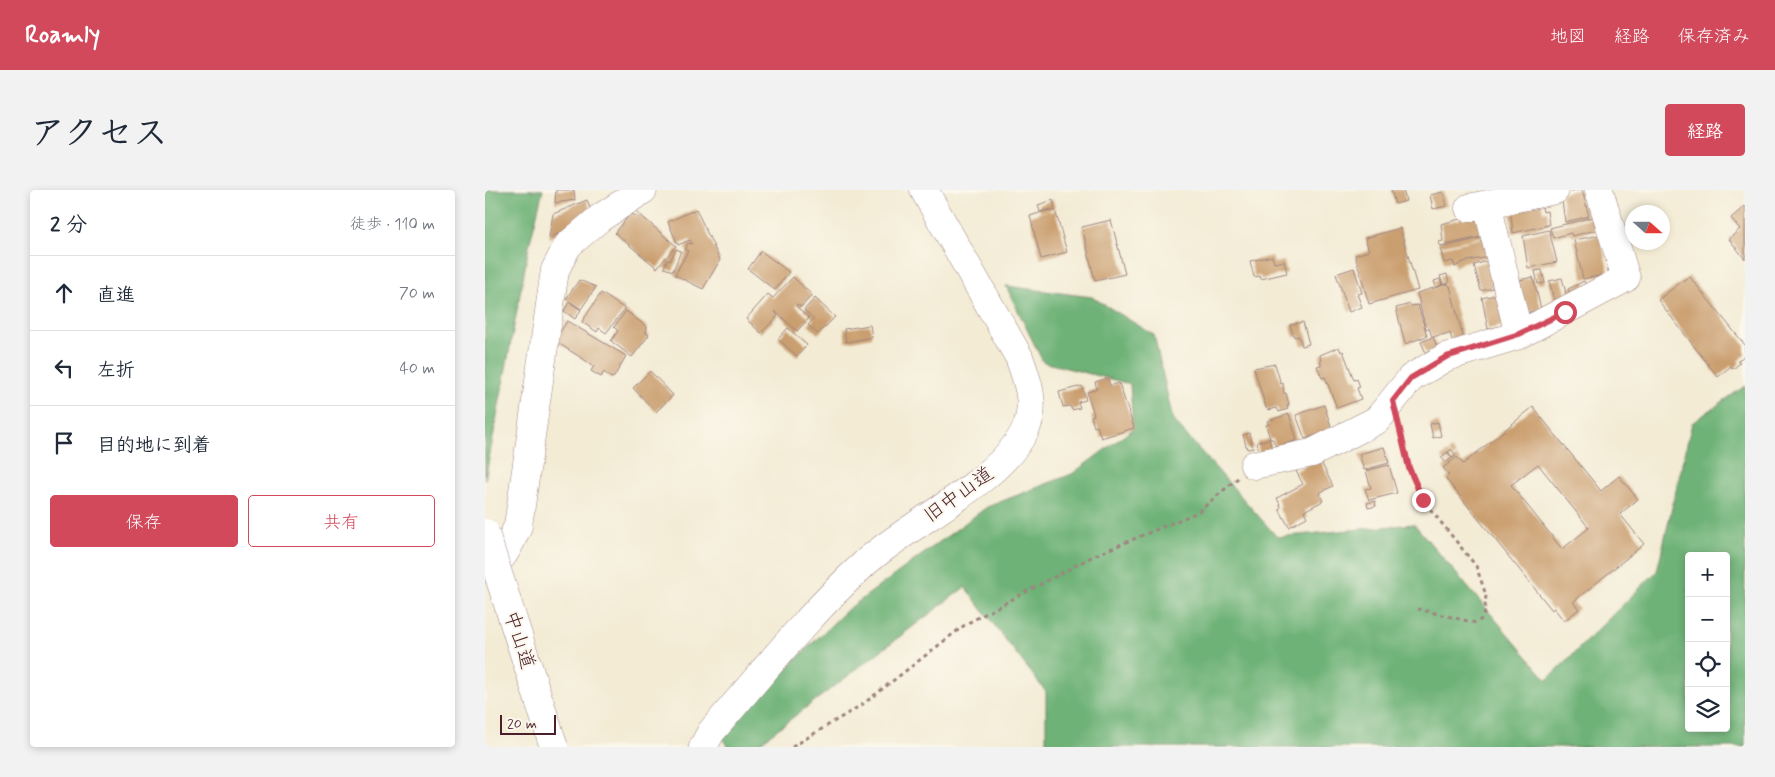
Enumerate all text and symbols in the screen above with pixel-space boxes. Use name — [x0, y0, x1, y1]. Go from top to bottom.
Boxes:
text: Roamly — [25, 20, 100, 51]
text: 地図 — [1550, 25, 1586, 49]
text: 経路 — [1614, 25, 1650, 49]
text: 保存済み — [1678, 25, 1750, 49]
button: 経路 — [1665, 104, 1745, 156]
text: アクセス — [30, 111, 168, 157]
north arrow — [1625, 205, 1670, 250]
text: 2 分 — [50, 211, 87, 239]
text: 徒歩 · 110 m — [350, 214, 435, 235]
icon: ahead — [50, 279, 78, 307]
text: 直進 — [97, 283, 135, 308]
text: 70 m — [399, 283, 435, 304]
route start — [1554, 301, 1577, 324]
icon: left — [50, 354, 78, 382]
text: 左折 — [97, 358, 135, 383]
text: 40 m — [399, 358, 435, 379]
icon: arrive — [50, 429, 78, 457]
text: 目的地に到着 — [97, 433, 211, 458]
street label: 旧中山道 — [919, 461, 999, 529]
route end — [1412, 489, 1435, 512]
button: 保存 — [50, 495, 238, 547]
button: 共有 — [248, 495, 435, 547]
map controls — [1685, 552, 1730, 732]
button: + — [1685, 552, 1730, 597]
button: − — [1685, 597, 1730, 642]
street label: 中山道 — [497, 607, 541, 673]
button: locate — [1685, 642, 1730, 687]
button: layers — [1685, 687, 1730, 732]
scale bar — [500, 712, 556, 735]
text: 20 m — [507, 715, 537, 733]

